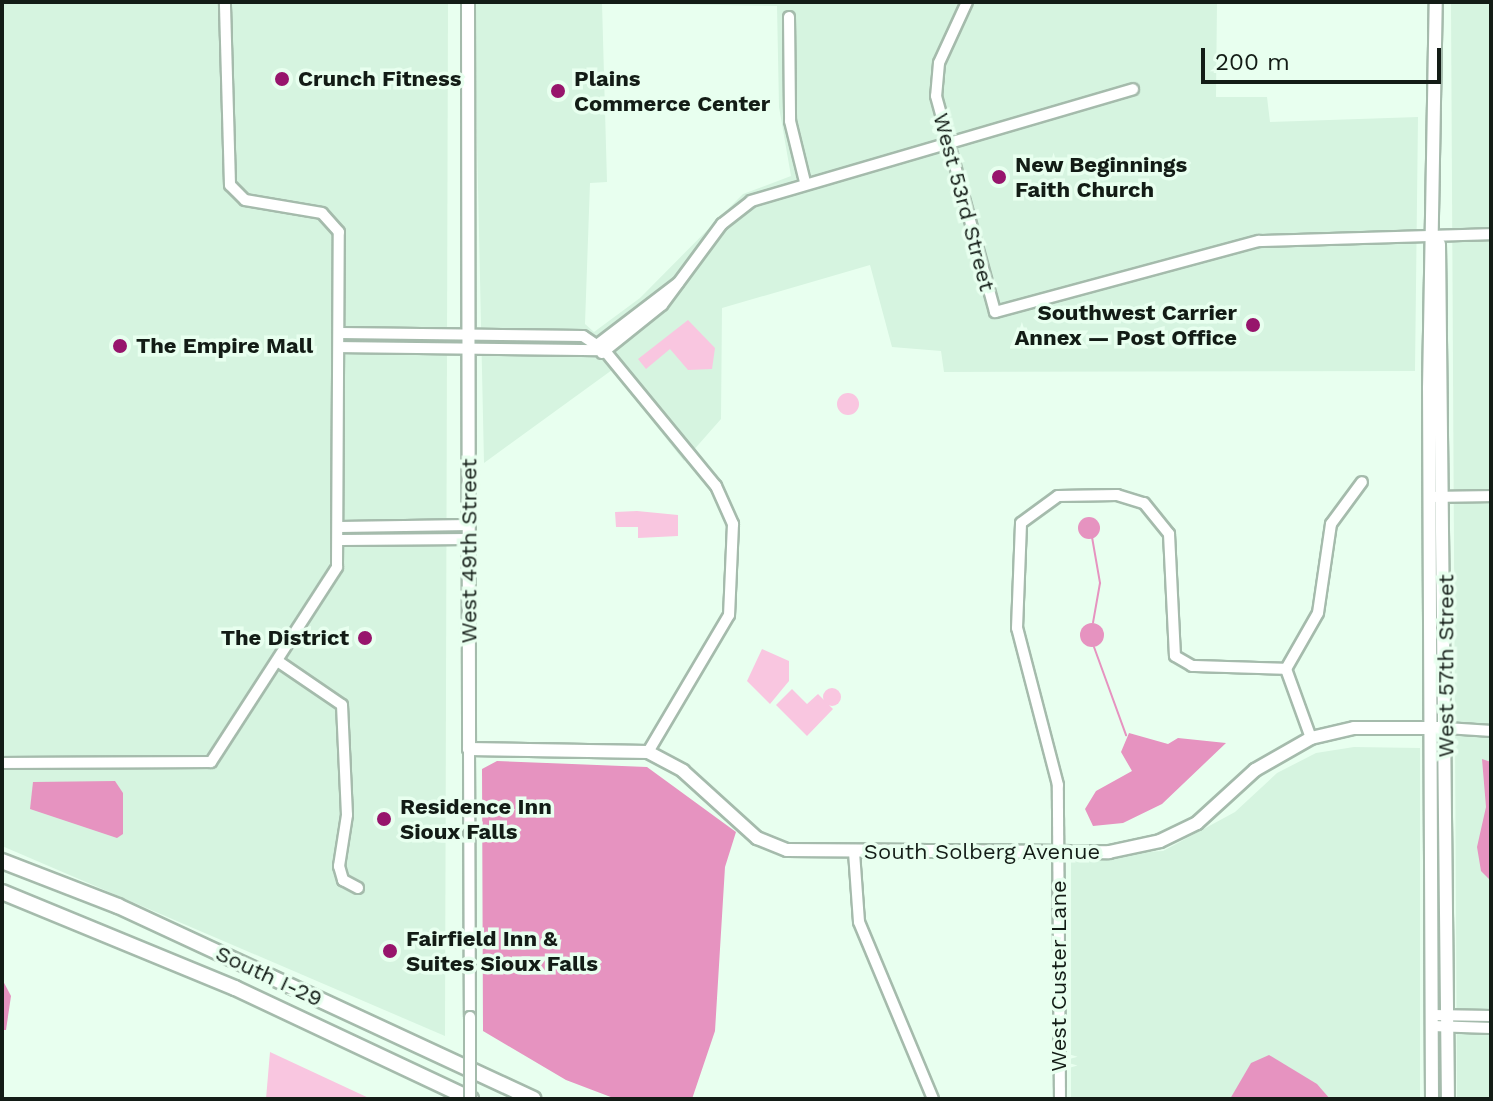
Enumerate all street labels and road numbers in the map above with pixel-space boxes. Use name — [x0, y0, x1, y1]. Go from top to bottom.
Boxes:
street label: West 53rd Street — [928, 110, 1000, 294]
street label: West 49th Street — [456, 459, 482, 643]
street label: West 57th Street — [1433, 574, 1459, 758]
street label: South Solberg Avenue — [863, 839, 1101, 865]
street label: West Custer Lane — [1046, 880, 1072, 1072]
street label: South I-29 — [212, 940, 326, 1012]

